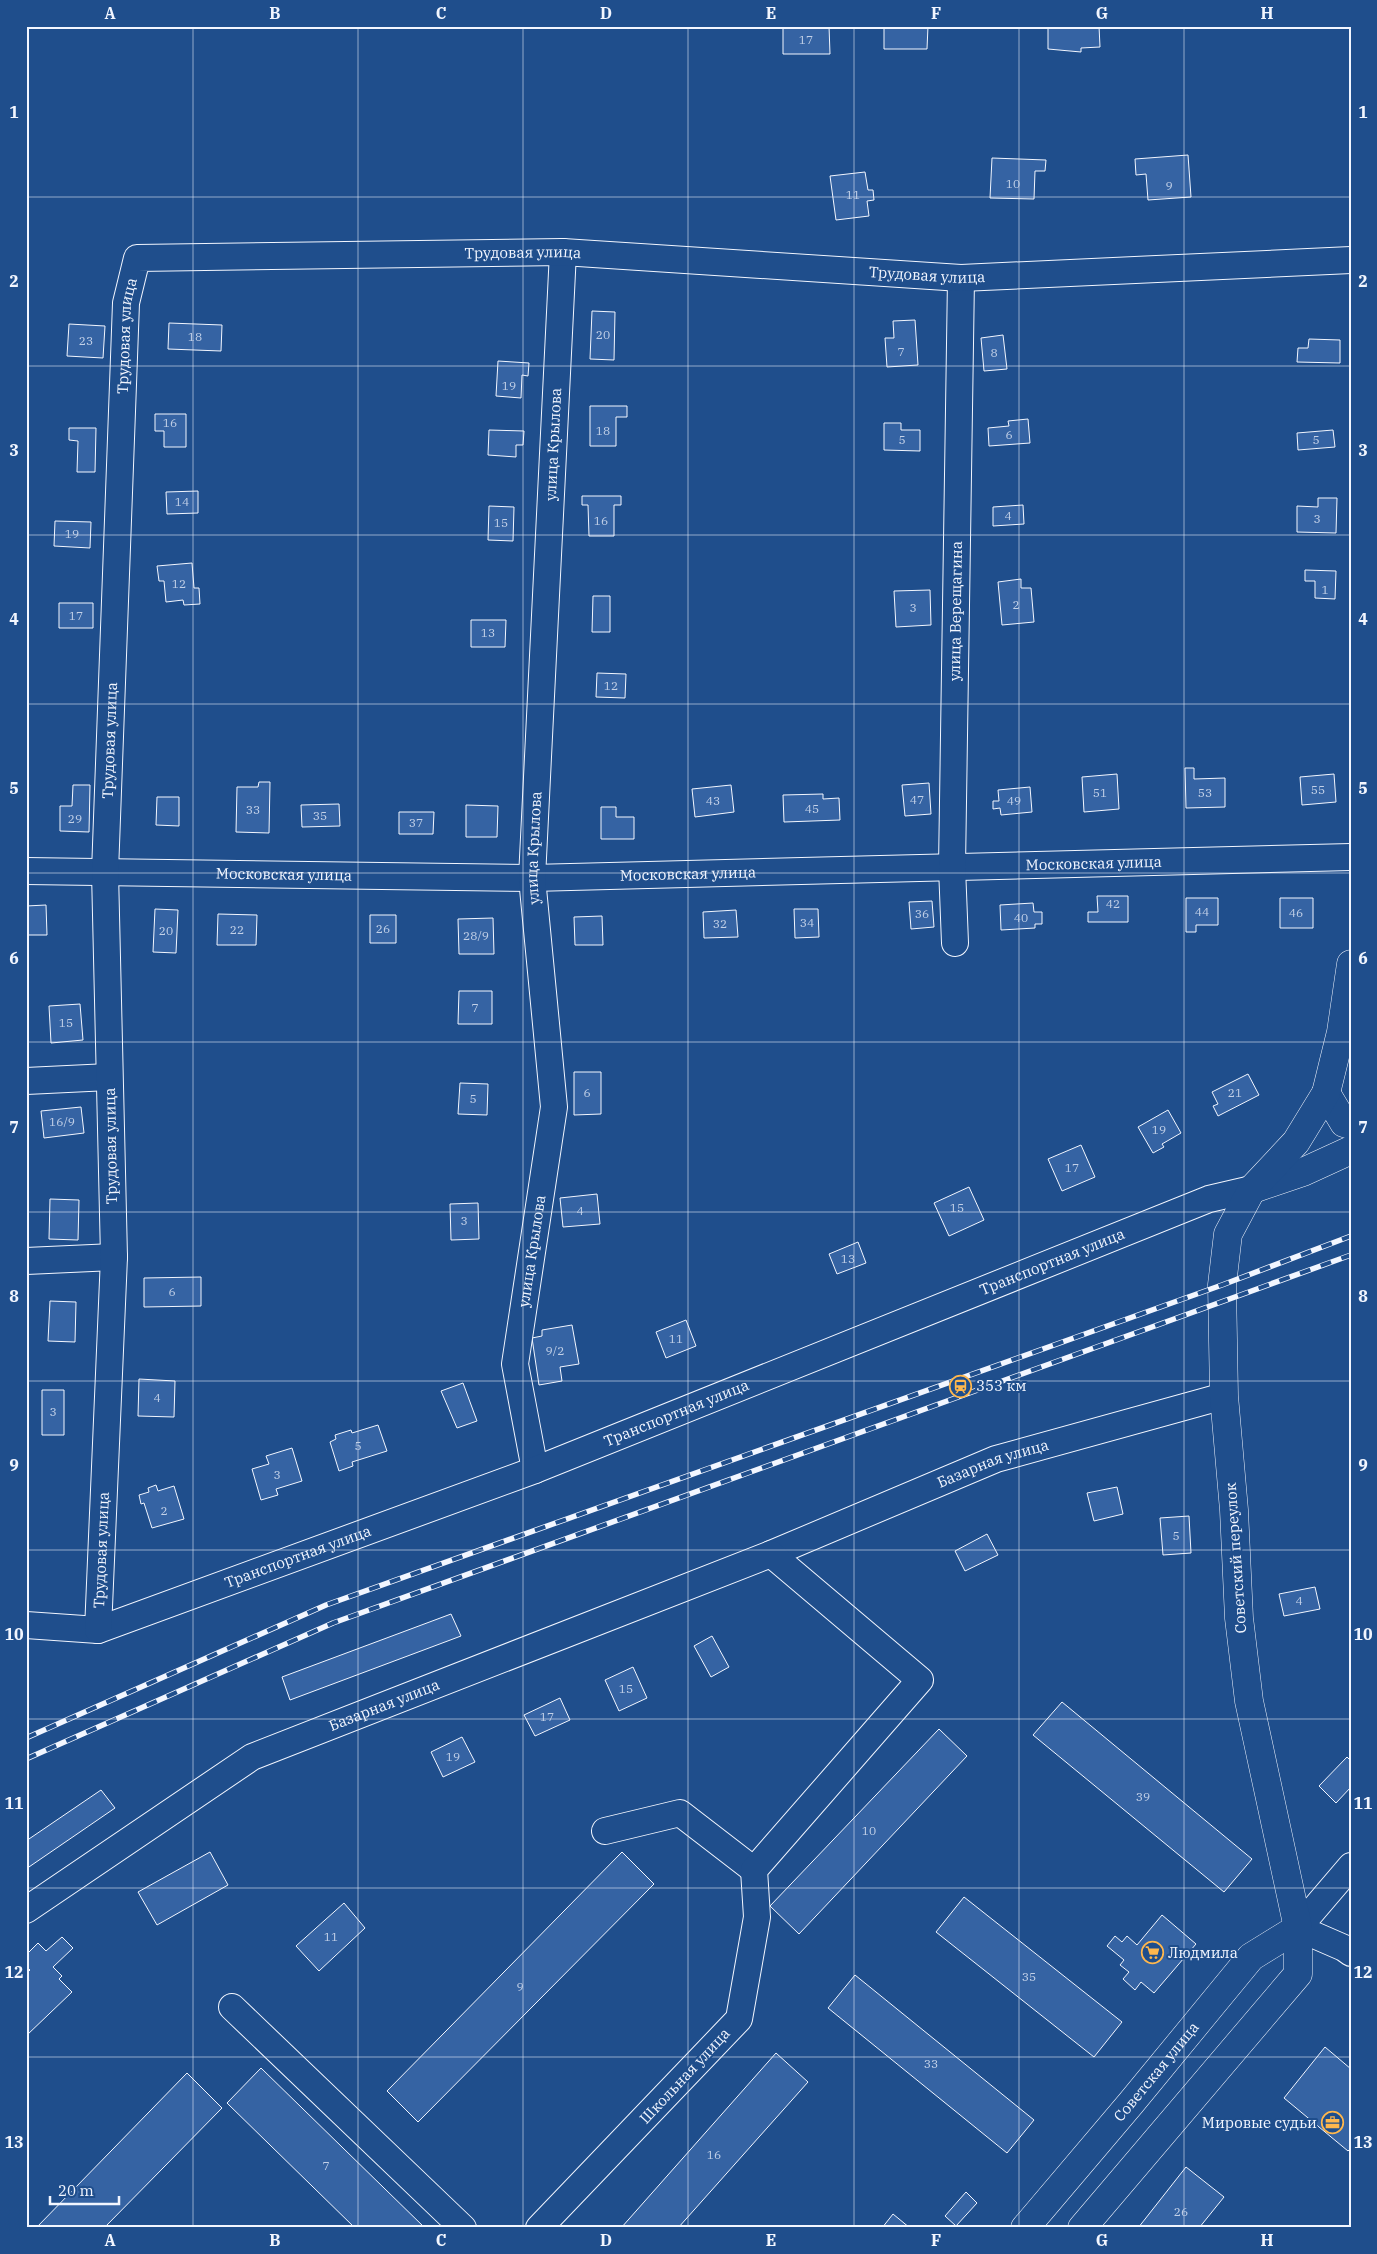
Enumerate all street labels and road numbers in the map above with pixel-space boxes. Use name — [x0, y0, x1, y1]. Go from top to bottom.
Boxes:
street label: Трудовая улица — [464, 242, 582, 262]
street label: Трудовая улица — [868, 262, 986, 287]
street label: Трудовая улица — [113, 276, 141, 394]
street label: улица Крылова — [541, 387, 565, 502]
street label: улица Верещагина — [945, 541, 966, 681]
street label: Трудовая улица — [98, 682, 121, 799]
street label: улица Крылова — [522, 791, 545, 905]
street label: Московская улица — [1025, 852, 1162, 874]
street label: Московская улица — [620, 862, 756, 885]
street label: Московская улица — [216, 864, 352, 885]
street label: Трудовая улица — [100, 1088, 121, 1205]
street label: улица Крылова — [514, 1194, 550, 1309]
street label: Транспортная улица — [977, 1224, 1127, 1299]
street label: Транспортная улица — [601, 1375, 752, 1450]
street label: Базарная улица — [934, 1435, 1051, 1492]
street label: Советский переулок — [1221, 1482, 1250, 1634]
street label: Трудовая улица — [89, 1491, 113, 1609]
street label: Транспортная улица — [222, 1521, 374, 1592]
street label: Базарная улица — [326, 1675, 442, 1735]
street label: Советская улица — [1109, 2018, 1203, 2125]
street label: Школьная улица — [635, 2024, 734, 2127]

